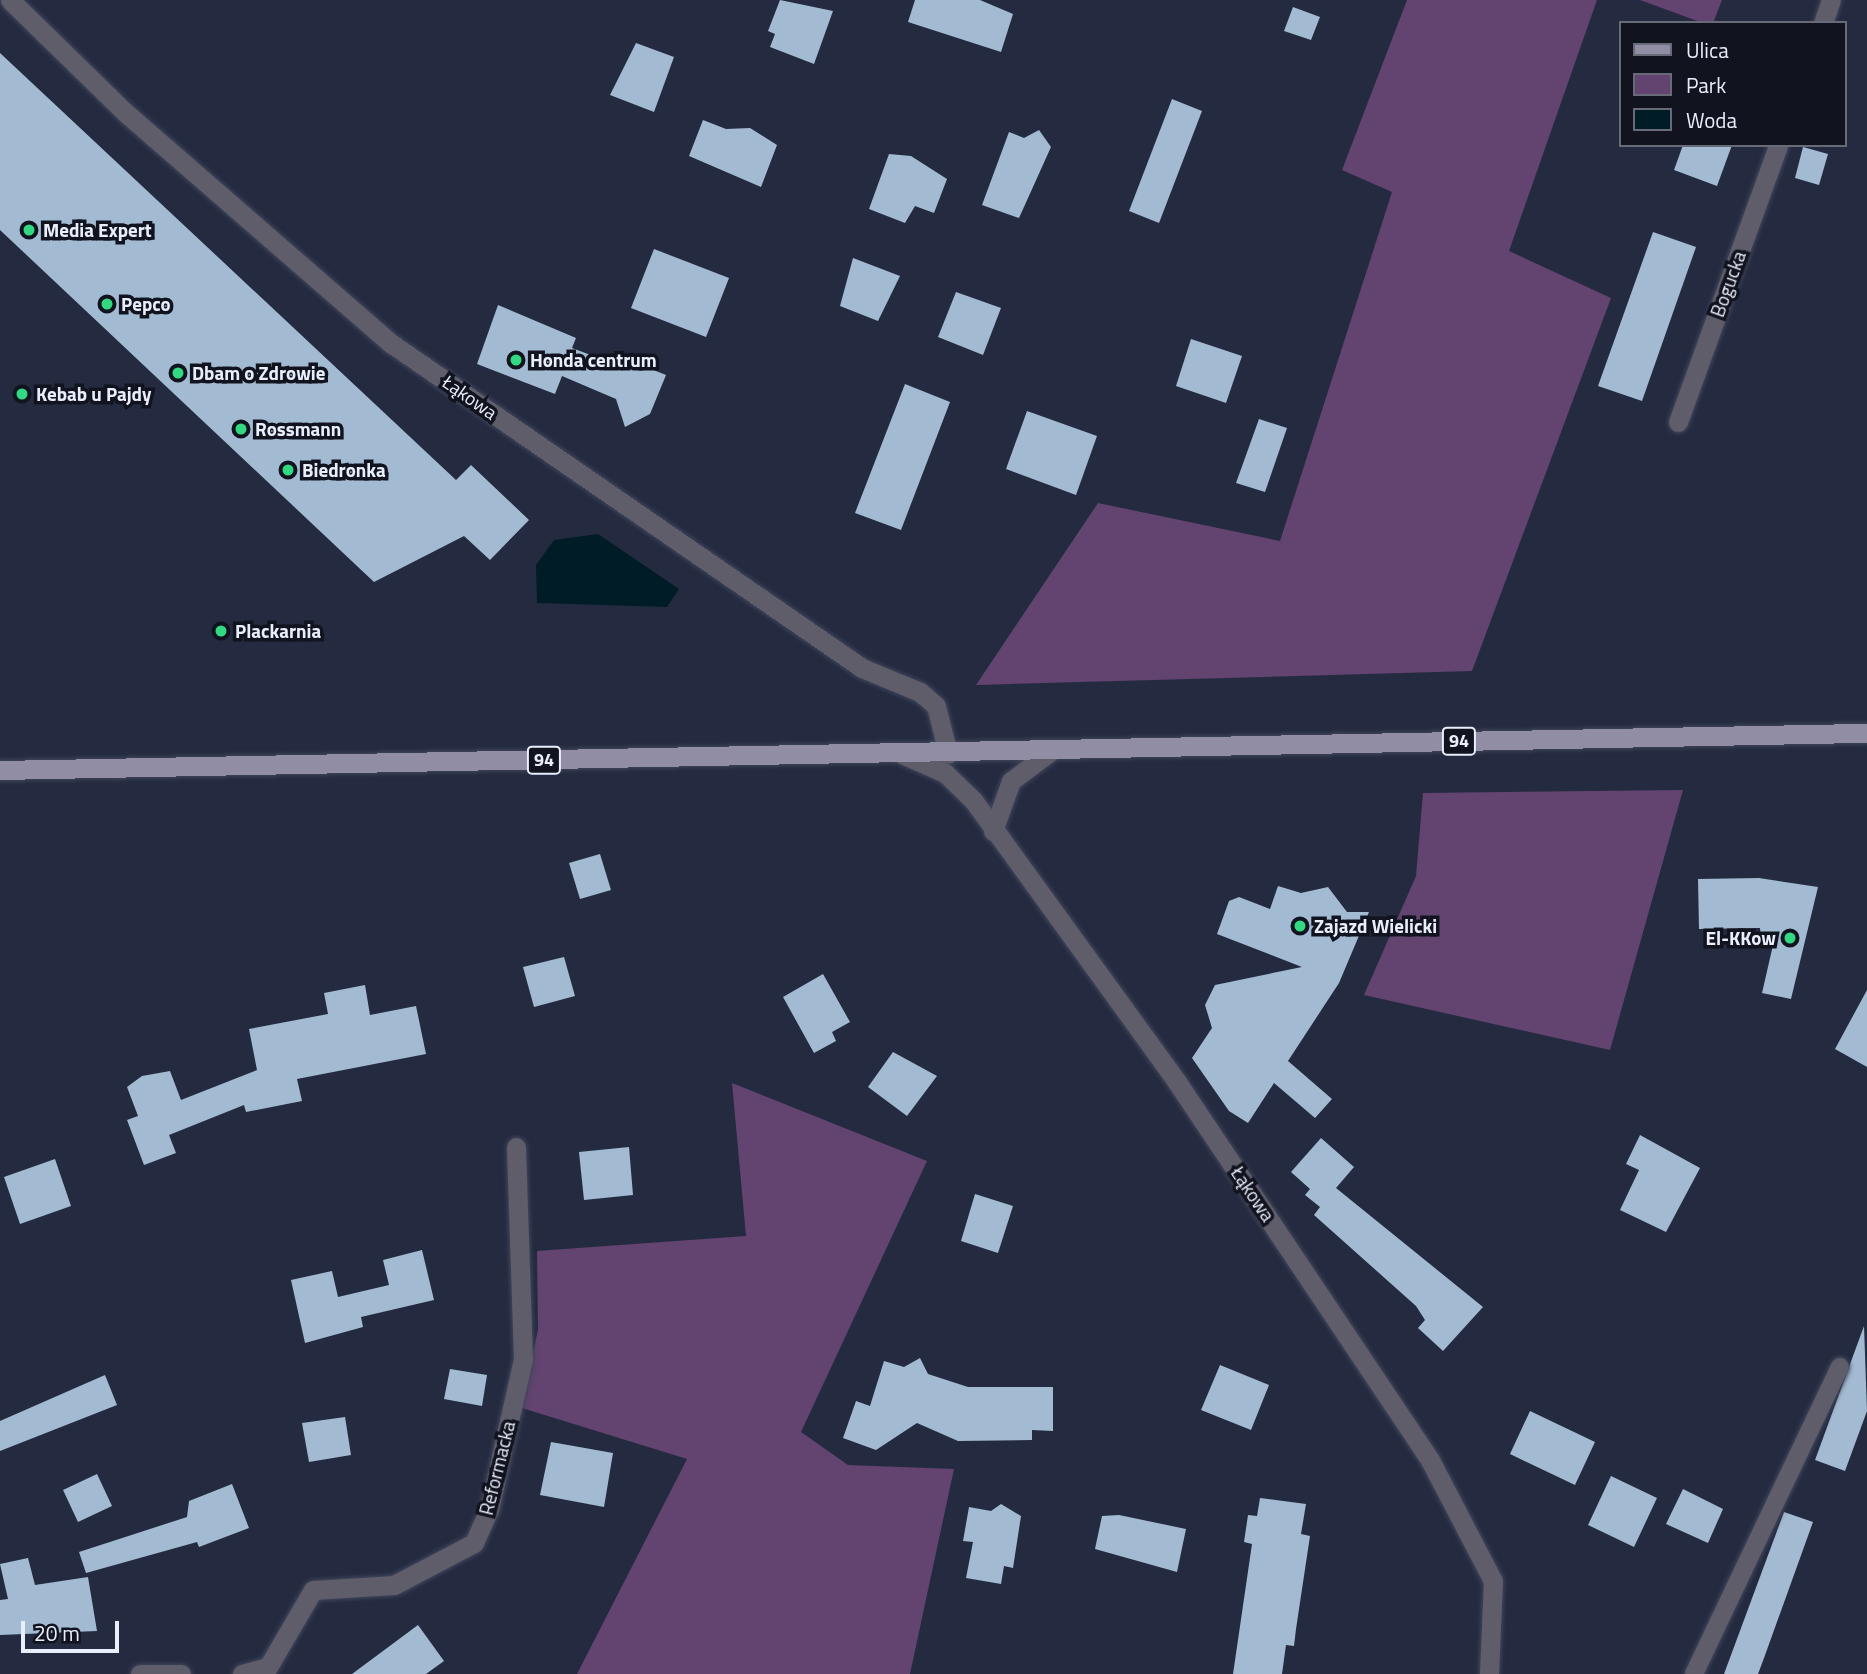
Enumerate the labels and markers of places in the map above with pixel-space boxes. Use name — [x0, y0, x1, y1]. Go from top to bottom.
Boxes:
place label: Media Expert — [43, 219, 152, 241]
marker: Media Expert — [21, 222, 37, 238]
place label: Pepco — [121, 293, 171, 315]
marker: Pepco — [99, 296, 115, 312]
place label: Honda centrum — [530, 349, 657, 371]
marker: Honda centrum — [508, 352, 524, 368]
place label: Dbam o Zdrowie — [192, 362, 325, 384]
marker: Dbam o Zdrowie — [170, 365, 186, 381]
place label: Kebab u Pajdy — [36, 383, 152, 405]
marker: Kebab u Pajdy — [14, 386, 30, 402]
place label: Rossmann — [255, 418, 341, 440]
marker: Rossmann — [233, 421, 249, 437]
place label: Biedronka — [302, 459, 386, 481]
marker: Biedronka — [280, 462, 296, 478]
place label: Plackarnia — [235, 620, 321, 642]
marker: Plackarnia — [213, 623, 229, 639]
place label: Zajazd Wielicki — [1314, 915, 1437, 937]
marker: Zajazd Wielicki — [1292, 918, 1308, 934]
place label: El-KKow — [1706, 927, 1776, 949]
marker: El-KKow — [1782, 930, 1798, 946]

